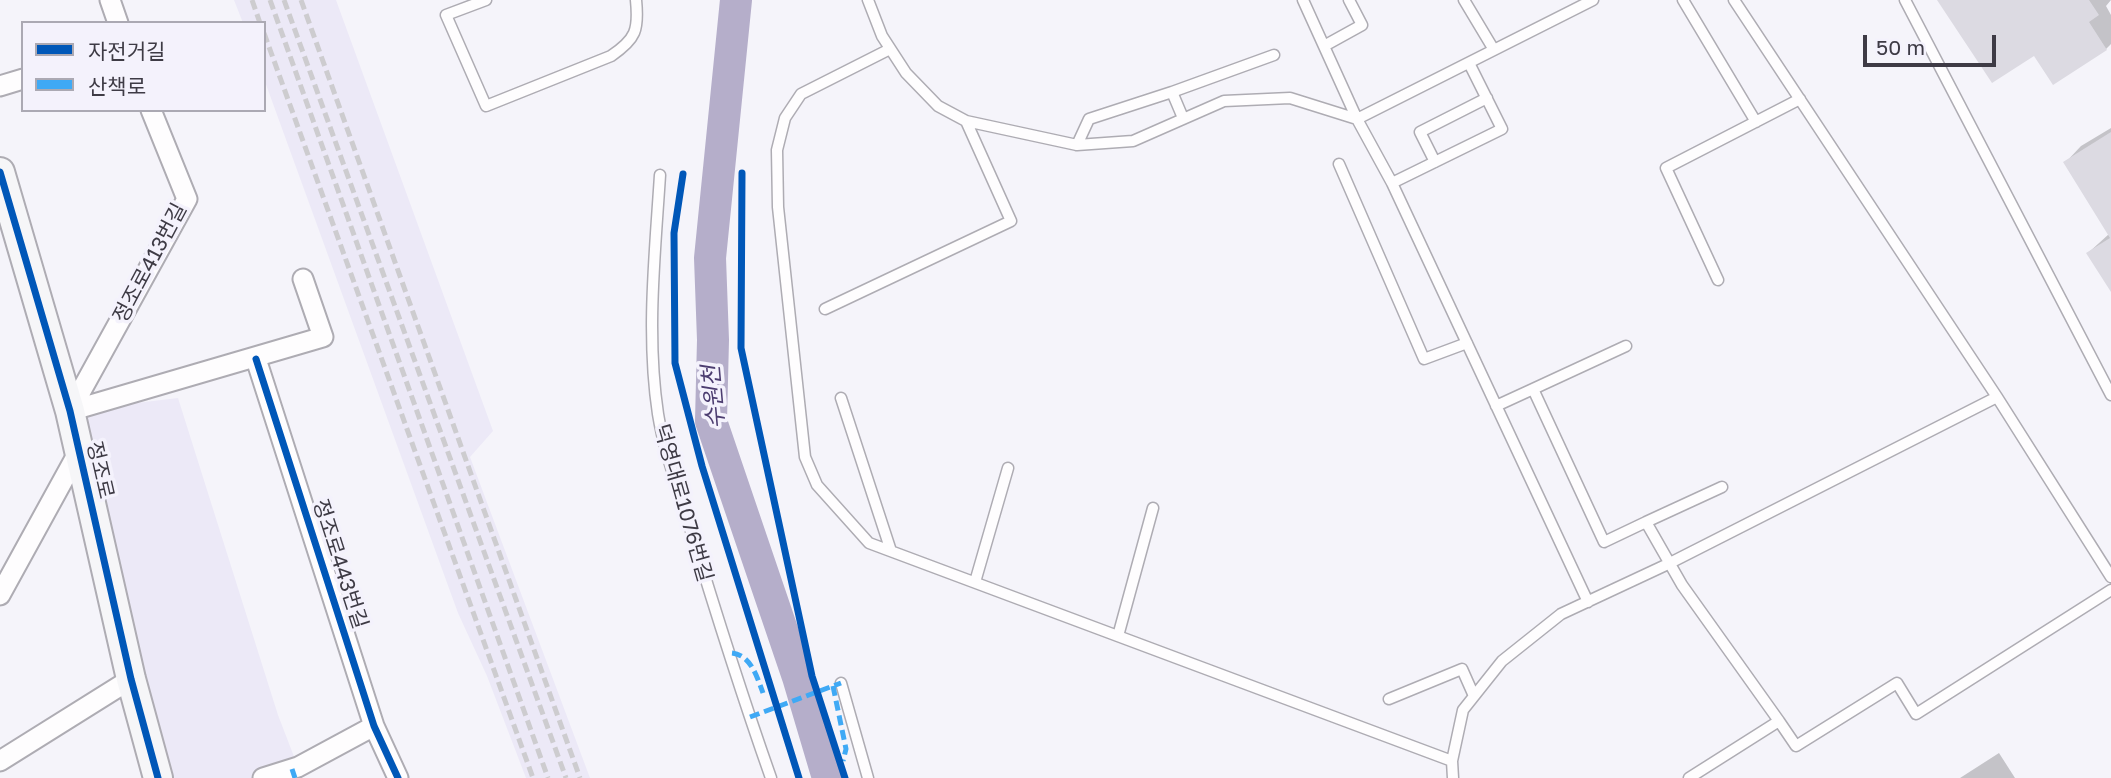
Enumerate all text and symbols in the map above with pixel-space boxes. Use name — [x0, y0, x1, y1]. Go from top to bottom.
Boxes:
legend — [21, 21, 266, 112]
scale bar — [1866, 21, 1999, 65]
text: 50 m — [1876, 34, 1925, 60]
text: 자전거길 — [88, 38, 165, 64]
text: 산책로 — [88, 73, 146, 99]
street label: 정조로413번길 — [108, 199, 192, 327]
water label: 수원천 — [697, 364, 731, 430]
street label: 덕영대로1076번길 — [648, 421, 718, 585]
street label: 정조로 — [81, 439, 119, 501]
street label: 정조로443번길 — [307, 496, 373, 632]

